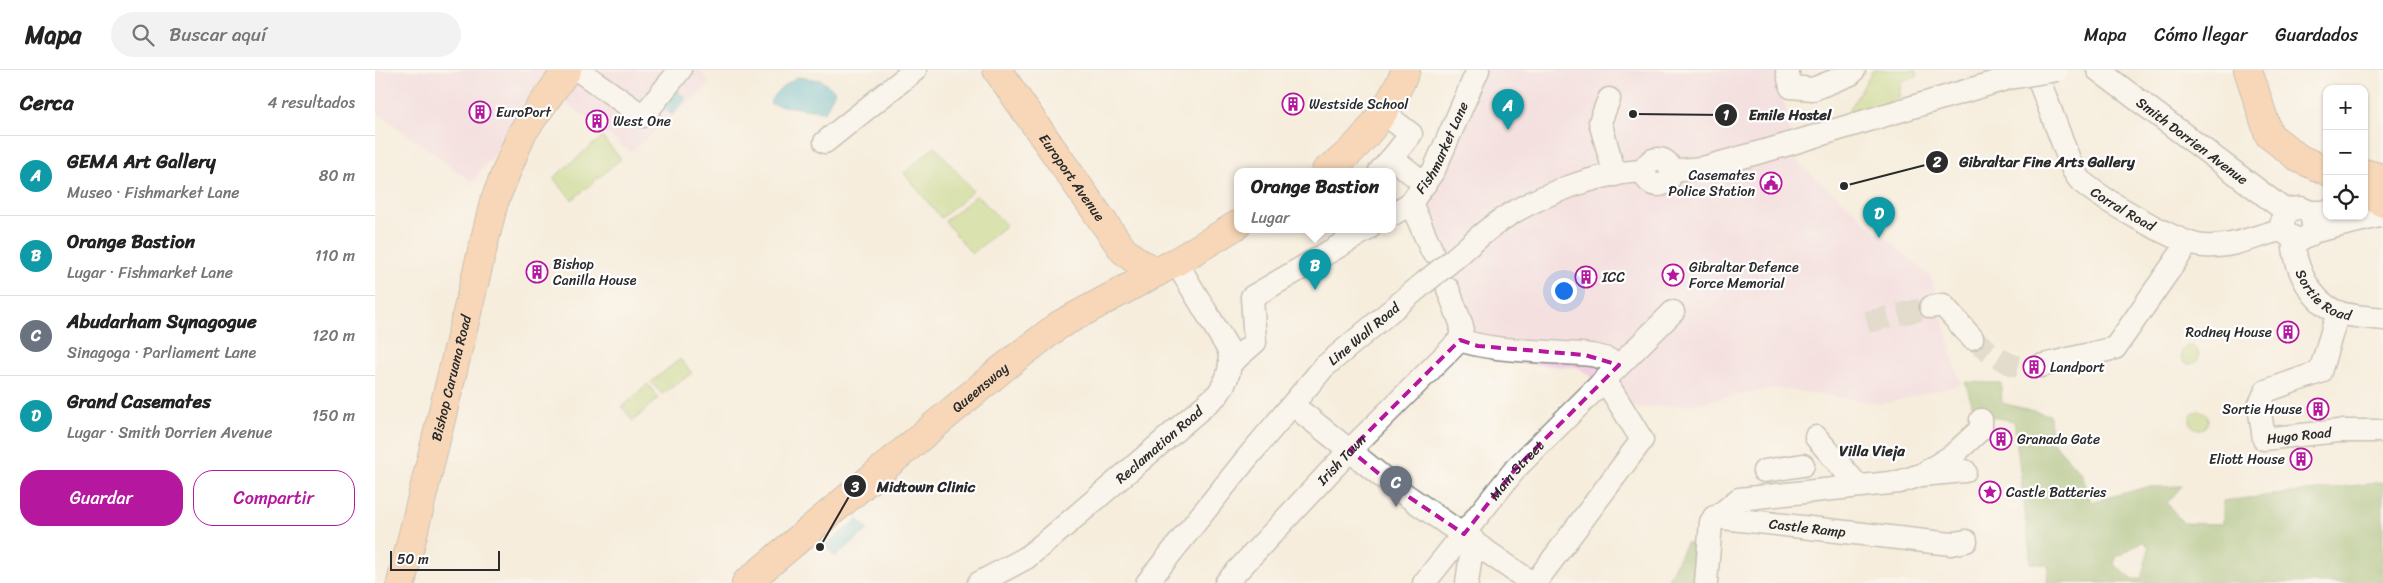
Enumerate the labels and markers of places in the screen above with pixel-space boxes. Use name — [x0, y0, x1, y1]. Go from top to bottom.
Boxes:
pin: A — [1492, 89, 1524, 130]
building icon: Westside School — [1281, 92, 1305, 116]
place label: Westside School — [1309, 92, 1409, 117]
building icon: EuroPort — [468, 100, 492, 124]
place label: EuroPort — [496, 100, 552, 125]
callout: Emile Hostel — [1713, 100, 1842, 130]
building icon: West One — [585, 109, 609, 133]
place label: West One — [613, 109, 671, 134]
callout: Gibraltar Fine Arts Gallery — [1925, 147, 2145, 177]
place label: Casemates Police Station — [1668, 163, 1756, 204]
public building icon: Casemates Police Station — [1759, 171, 1783, 195]
pin: D — [1863, 197, 1895, 238]
pin: B — [1299, 249, 1331, 290]
place label: Bishop Canilla House — [553, 252, 637, 293]
place label: Gibraltar Defence Force Memorial — [1689, 255, 1799, 296]
building icon: Bishop Canilla House — [525, 260, 549, 284]
place icon: Gibraltar Defence Force Memorial — [1661, 263, 1685, 287]
building icon: ICC — [1574, 265, 1598, 289]
place label: ICC — [1601, 265, 1625, 290]
place label: Rodney House — [2185, 320, 2272, 345]
building icon: Rodney House — [2276, 320, 2300, 344]
building icon: Landport — [2022, 355, 2046, 379]
place label: Landport — [2050, 355, 2105, 380]
place label: Sortie House — [2222, 397, 2302, 422]
building icon: Sortie House — [2306, 397, 2330, 421]
building icon: Granada Gate — [1989, 427, 2013, 451]
place label: Granada Gate — [2017, 427, 2100, 452]
place label: Eliott House — [2209, 447, 2285, 472]
building icon: Eliott House — [2289, 447, 2313, 471]
pin: C — [1380, 466, 1412, 507]
callout: Midtown Clinic — [842, 471, 986, 501]
place icon: Castle Batteries — [1978, 480, 2002, 504]
place label: Castle Batteries — [2006, 480, 2107, 505]

